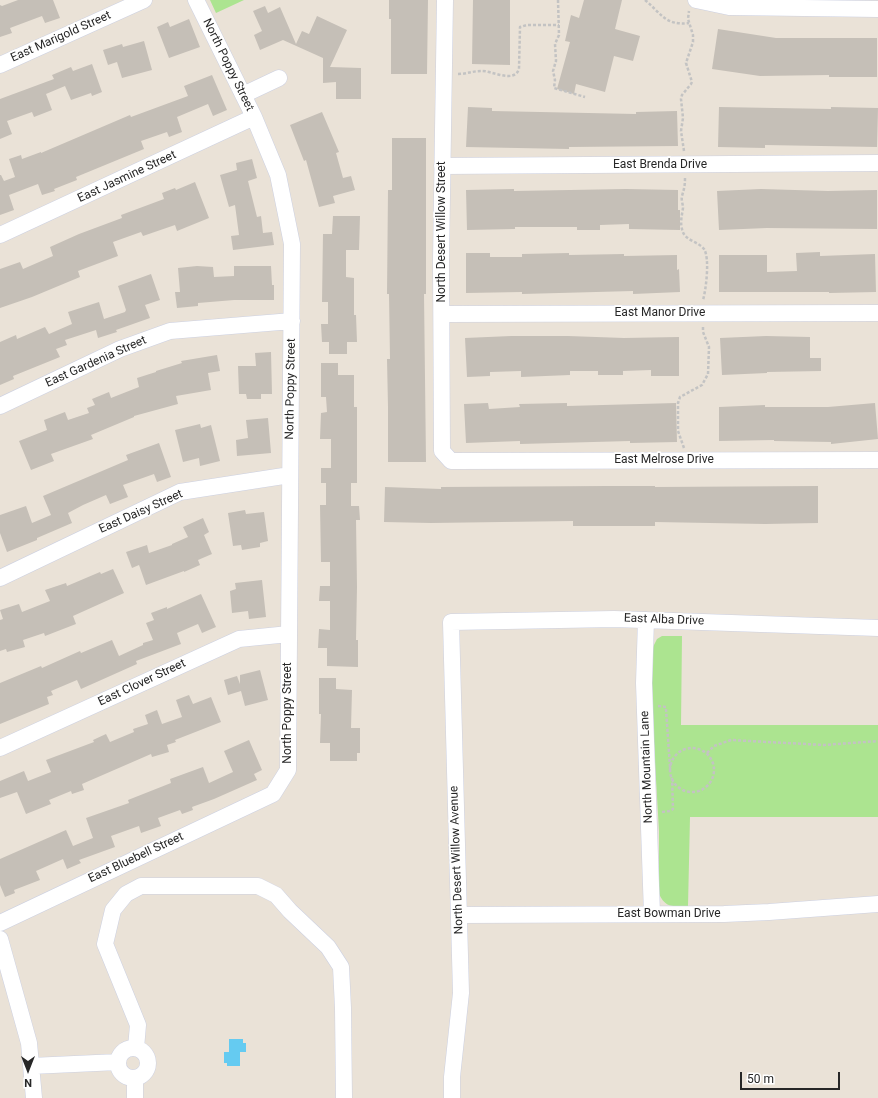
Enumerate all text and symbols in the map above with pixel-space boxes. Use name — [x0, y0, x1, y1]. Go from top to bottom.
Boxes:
street label: East Marigold Street — [9, 8, 113, 66]
street label: North Poppy Street — [199, 16, 257, 114]
street label: East Jasmine Street — [76, 148, 178, 206]
street label: East Brenda Drive — [613, 158, 707, 172]
street label: North Desert Willow Street — [435, 161, 449, 303]
street label: East Manor Drive — [615, 306, 705, 320]
street label: East Gardenia Street — [43, 333, 149, 391]
street label: North Poppy Street — [283, 338, 299, 440]
street label: East Melrose Drive — [614, 453, 714, 467]
street label: East Daisy Street — [97, 487, 185, 537]
street label: East Alba Drive — [624, 611, 704, 629]
street label: East Clover Street — [96, 656, 188, 710]
street label: North Poppy Street — [281, 662, 295, 764]
street label: North Mountain Lane — [638, 710, 656, 824]
street label: North Desert Willow Avenue — [447, 785, 467, 935]
street label: East Bluebell Street — [86, 830, 186, 886]
street label: East Bowman Drive — [617, 907, 721, 921]
north arrow — [8, 1050, 48, 1090]
scale bar — [742, 1064, 842, 1090]
text: 50 m — [747, 1072, 774, 1086]
text: N — [24, 1076, 32, 1089]

